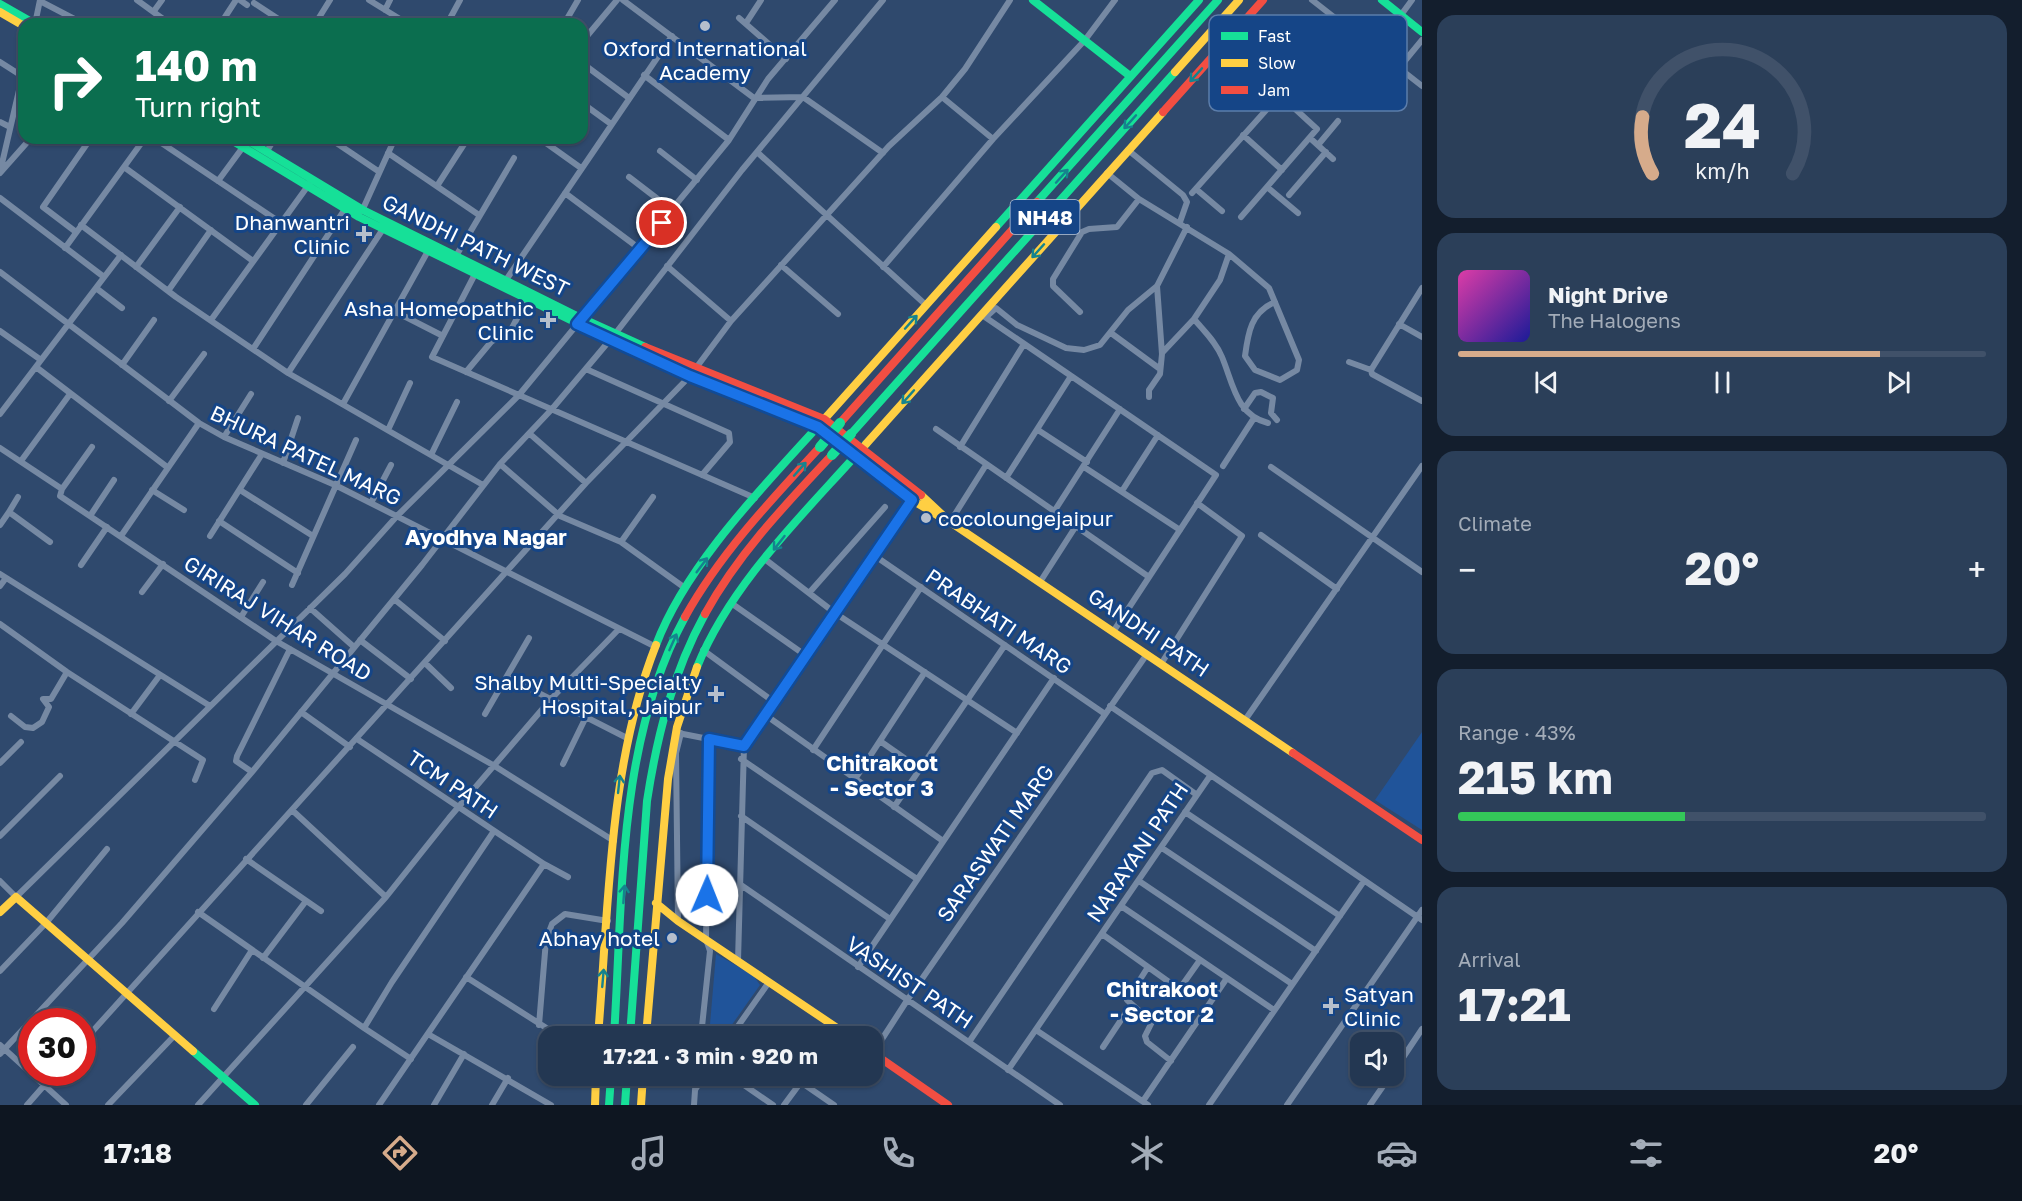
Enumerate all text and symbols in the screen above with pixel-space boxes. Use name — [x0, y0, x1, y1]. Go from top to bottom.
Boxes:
legend — [1209, 15, 1407, 111]
marker: Oxford International Academy — [698, 19, 712, 33]
text: Fast — [1258, 26, 1291, 46]
place label: Oxford International Academy — [603, 35, 807, 85]
text: 140 m — [135, 40, 257, 90]
icon: right — [36, 42, 114, 120]
text: Slow — [1258, 53, 1296, 73]
one-way arrow — [1189, 67, 1203, 82]
text: Jam — [1258, 80, 1290, 100]
text: 24 — [1683, 87, 1761, 162]
text: Turn right — [135, 91, 261, 123]
one-way arrow — [1123, 114, 1137, 129]
text: km/h — [1695, 158, 1749, 184]
one-way arrow — [1055, 169, 1069, 184]
street label: GANDHI PATH WEST — [378, 188, 574, 302]
pin — [636, 197, 687, 248]
road number: NH48 — [1010, 200, 1080, 234]
icon: arrive — [645, 206, 678, 239]
place label: Dhanwantri Clinic — [234, 209, 350, 259]
marker: Dhanwantri Clinic — [355, 225, 373, 243]
one-way arrow — [1031, 243, 1045, 258]
text: Night Drive — [1548, 281, 1668, 308]
place label: Asha Homeopathic Clinic — [344, 295, 534, 345]
text: The Halogens — [1548, 308, 1681, 332]
marker: Asha Homeopathic Clinic — [539, 311, 557, 329]
one-way arrow — [904, 314, 918, 329]
icon: previous — [1530, 366, 1563, 399]
icon: pause — [1706, 366, 1739, 399]
icon: next — [1882, 366, 1915, 399]
one-way arrow — [901, 389, 915, 404]
street label: BHURA PATEL MARG — [206, 399, 406, 511]
one-way arrow — [793, 462, 807, 477]
place label: cocoloungejaipur — [938, 505, 1113, 531]
marker: cocoloungejaipur — [919, 511, 933, 525]
text: Climate — [1458, 511, 1532, 535]
district label: Ayodhya Nagar — [405, 523, 567, 550]
one-way arrow — [772, 535, 785, 551]
text: 20° — [1685, 541, 1759, 595]
street label: GIRIRAJ VIHAR ROAD — [179, 550, 377, 686]
text: − — [1458, 550, 1476, 589]
text: + — [1968, 550, 1986, 589]
one-way arrow — [695, 557, 708, 573]
street label: PRABHATI MARG — [921, 563, 1077, 679]
street label: GANDHI PATH — [1084, 582, 1214, 682]
one-way arrow — [667, 634, 679, 652]
place label: Shalby Multi-Specialty Hospital, Jaipur — [474, 669, 702, 719]
marker: Shalby Multi-Specialty Hospital, Jaipur — [707, 685, 725, 703]
text: Range · 43% — [1458, 720, 1576, 744]
street label: TCM PATH — [403, 744, 503, 824]
district label: Chitrakoot - Sector 3 — [826, 749, 938, 801]
text: 215 km — [1458, 750, 1613, 804]
street label: SARASWATI MARG — [931, 759, 1059, 927]
one-way arrow — [614, 774, 625, 794]
street label: NARAYANI PATH — [1081, 777, 1193, 927]
position arrow — [675, 863, 739, 927]
one-way arrow — [619, 885, 630, 905]
place label: Abhay hotel — [539, 925, 660, 951]
street label: VASHIST PATH — [842, 930, 978, 1034]
marker: Abhay hotel — [665, 931, 679, 945]
text: Arrival — [1458, 947, 1521, 971]
one-way arrow — [598, 969, 609, 989]
district label: Chitrakoot - Sector 2 — [1106, 975, 1218, 1027]
text: 17:21 — [1458, 977, 1571, 1031]
place label: Satyan Clinic — [1344, 981, 1414, 1031]
marker: Satyan Clinic — [1322, 997, 1340, 1015]
speed limit sign: 30 — [18, 1008, 96, 1086]
map controls — [1350, 1032, 1404, 1086]
button: sound — [1350, 1032, 1404, 1086]
text: 17:21 · 3 min · 920 m — [603, 1042, 818, 1069]
icon: directions — [379, 1132, 421, 1174]
icon: music — [628, 1132, 670, 1174]
icon: phone — [877, 1132, 919, 1174]
icon: climate — [1126, 1132, 1168, 1174]
icon: car — [1376, 1132, 1418, 1174]
icon: filters — [1625, 1132, 1667, 1174]
text: 17:18 — [104, 1137, 172, 1169]
text: 20° — [1874, 1137, 1918, 1169]

